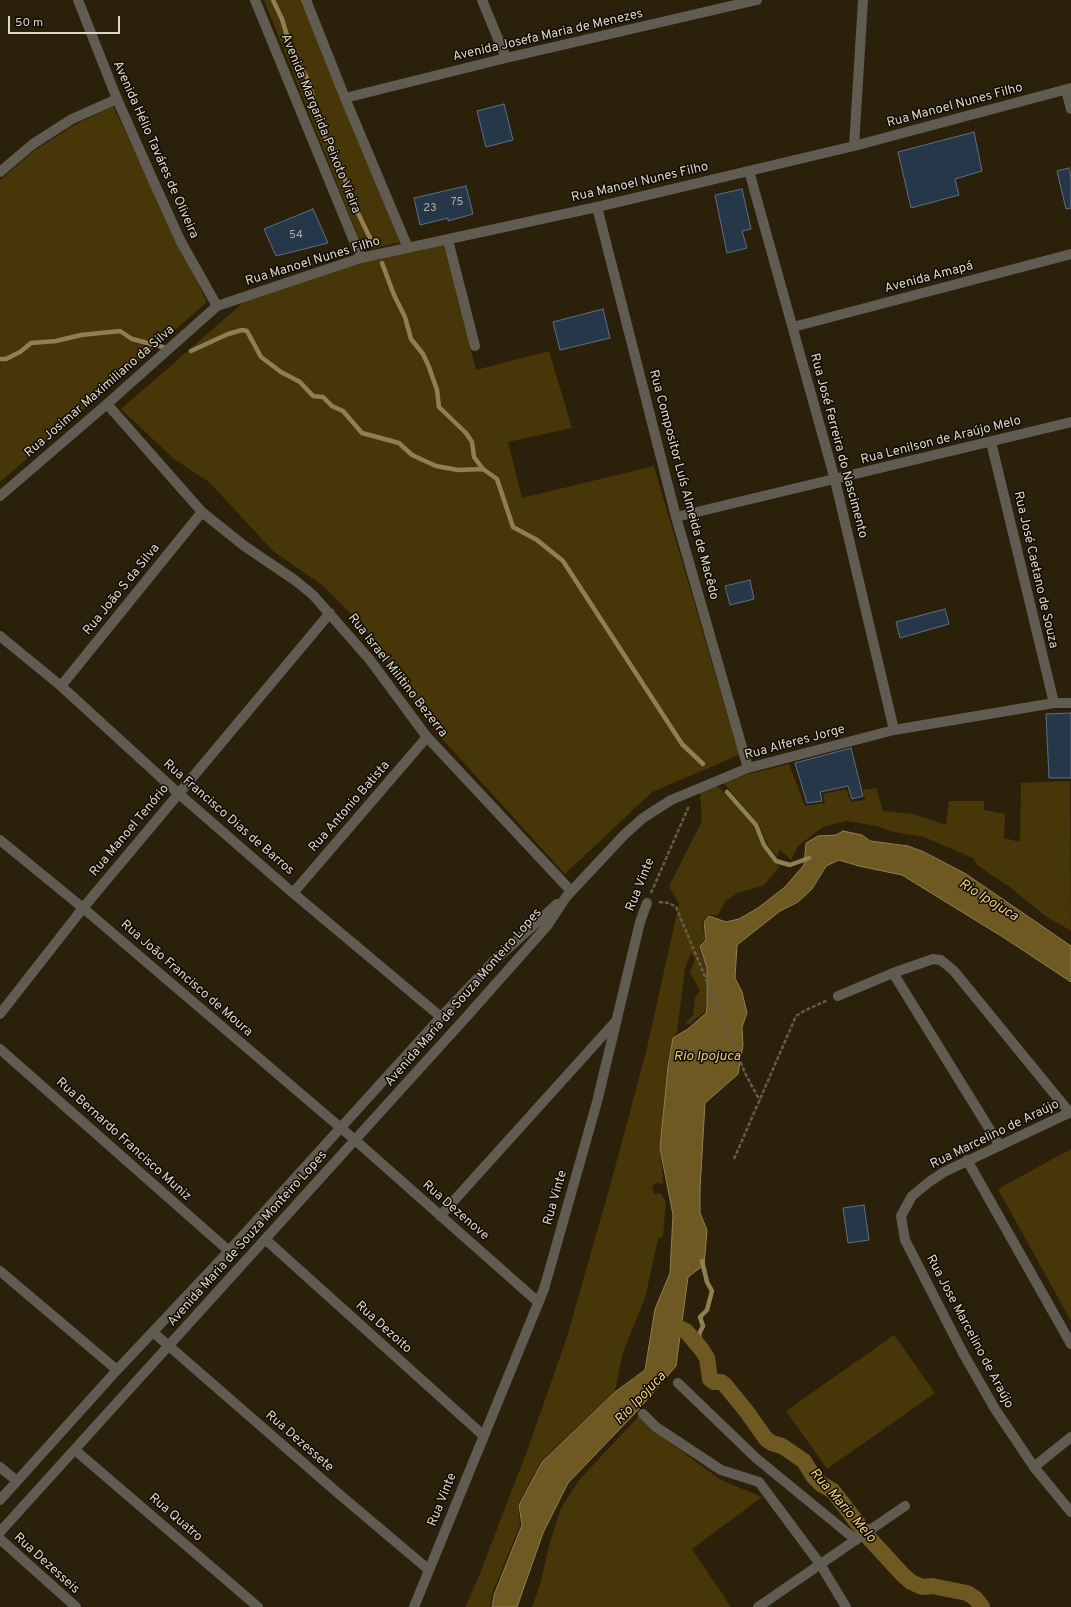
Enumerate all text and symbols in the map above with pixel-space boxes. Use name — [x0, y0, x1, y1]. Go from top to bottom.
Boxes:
street label: Avenida Josefa Maria de Menezes — [451, 6, 645, 66]
scale bar — [10, 8, 122, 34]
text: 50 m — [15, 15, 43, 31]
street label: Avenida Margarida Peixoto Vieira — [277, 32, 363, 216]
street label: Avenida Hélio Taváres de Oliveira — [109, 59, 201, 241]
street label: Rua Manoel Nunes Filho — [885, 80, 1025, 132]
street label: Rua Manoel Nunes Filho — [570, 160, 710, 206]
house number: 75 — [451, 196, 463, 210]
house number: 23 — [423, 202, 437, 216]
house number: 54 — [289, 229, 303, 243]
street label: Rua Manoel Nunes Filho — [244, 234, 382, 290]
street label: Avenida Amapá — [883, 259, 975, 297]
street label: Rua Josimar Maximiliano da Silva — [22, 323, 178, 461]
street label: Rua José Ferreira do Nascimento — [806, 352, 870, 540]
street label: Rua Compositor Luís Almeida de Macêdo — [645, 368, 721, 602]
street label: Rua Lenilson de Araújo Melo — [859, 414, 1023, 468]
street label: Rua José Caetano de Souza — [1009, 490, 1061, 650]
street label: Rua João S da Silva — [80, 541, 164, 639]
street label: Rua Israel Militino Bezerra — [344, 611, 450, 741]
street label: Rua Alferes Jorge — [743, 722, 847, 764]
street label: Rua Francisco Dias de Barros — [159, 757, 297, 879]
street label: Rua Antonio Batista — [306, 758, 394, 856]
street label: Rua Manoel Tenório — [87, 782, 173, 880]
street label: Rua Vinte — [623, 856, 659, 914]
water label: Rio Ipojuca — [955, 876, 1021, 926]
street label: Avenida Maria de Souza Monteiro Lopes — [382, 906, 546, 1090]
street label: Rua João Francisco de Moura — [117, 917, 255, 1041]
water label: Rio Ipojuca — [674, 1049, 740, 1065]
street label: Rua Bernardo Francisco Muniz — [52, 1075, 194, 1205]
street label: Rua Marcelino de Araújo — [928, 1097, 1062, 1173]
street label: Avenida Maria de Souza Monteiro Lopes — [165, 1148, 331, 1330]
street label: Rua Vinte — [541, 1169, 571, 1227]
street label: Rua Dezenove — [418, 1178, 492, 1244]
street label: Rua Jose Marcelino de Araújo — [922, 1253, 1016, 1411]
street label: Rua Dezoito — [352, 1299, 414, 1357]
water label: Rio Ipojuca — [612, 1369, 670, 1429]
street label: Rua Dezessete — [262, 1408, 336, 1476]
water label: Rua Mario Melo — [805, 1466, 879, 1546]
street label: Rua Vinte — [425, 1471, 461, 1529]
street label: Rua Quatro — [145, 1491, 205, 1545]
street label: Rua Dezesseis — [10, 1530, 82, 1598]

